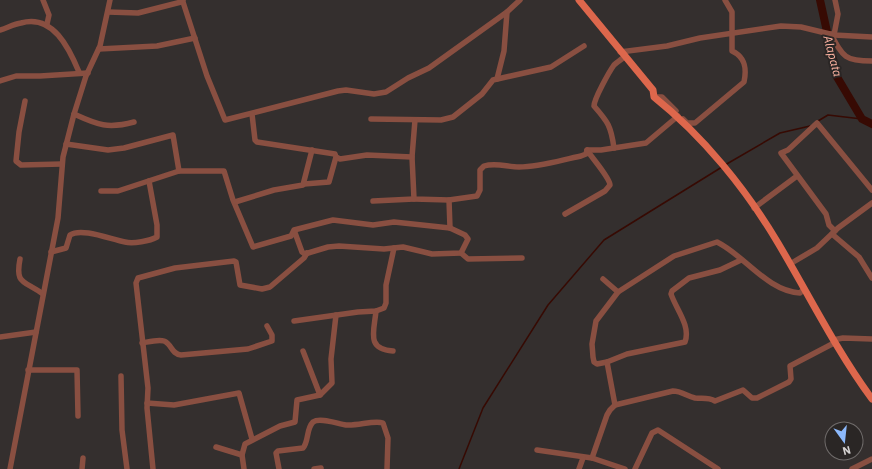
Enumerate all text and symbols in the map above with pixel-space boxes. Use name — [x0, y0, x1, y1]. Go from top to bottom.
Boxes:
water label: Alapata — [820, 33, 846, 78]
north arrow — [824, 421, 864, 461]
text: N — [841, 443, 852, 458]

